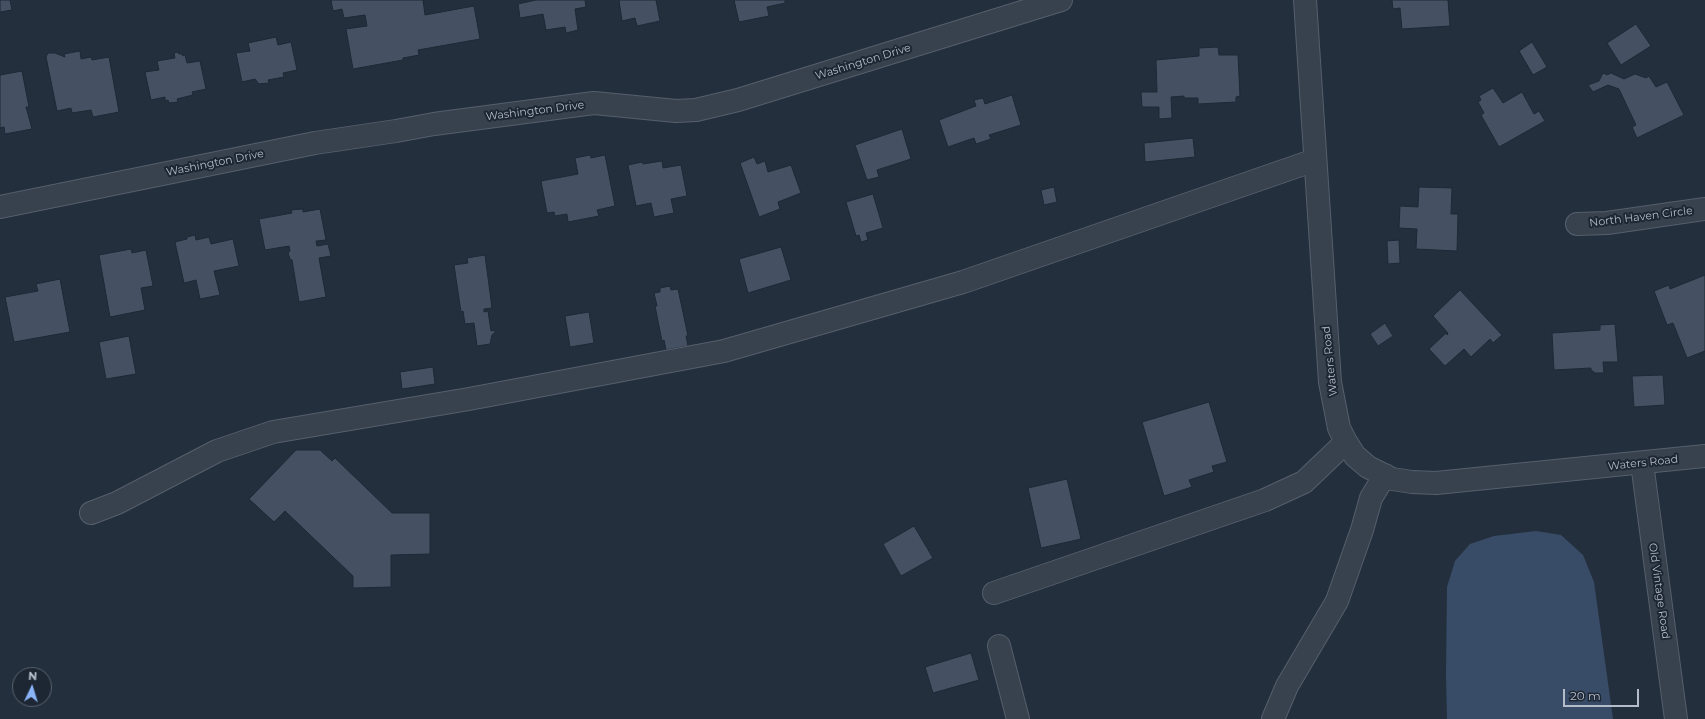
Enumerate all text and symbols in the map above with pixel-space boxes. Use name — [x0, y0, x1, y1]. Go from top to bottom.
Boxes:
street label: Washington Drive — [814, 41, 912, 83]
street label: Washington Drive — [485, 98, 585, 124]
street label: Washington Drive — [165, 147, 265, 179]
street label: North Haven Circle — [1589, 204, 1693, 230]
street label: Waters Road — [1320, 325, 1340, 397]
street label: Waters Road — [1607, 453, 1679, 473]
street label: Old Vintage Road — [1646, 542, 1672, 640]
north arrow — [12, 667, 52, 707]
text: N — [28, 669, 38, 683]
scale bar — [1565, 681, 1641, 707]
text: 20 m — [1570, 688, 1601, 703]

